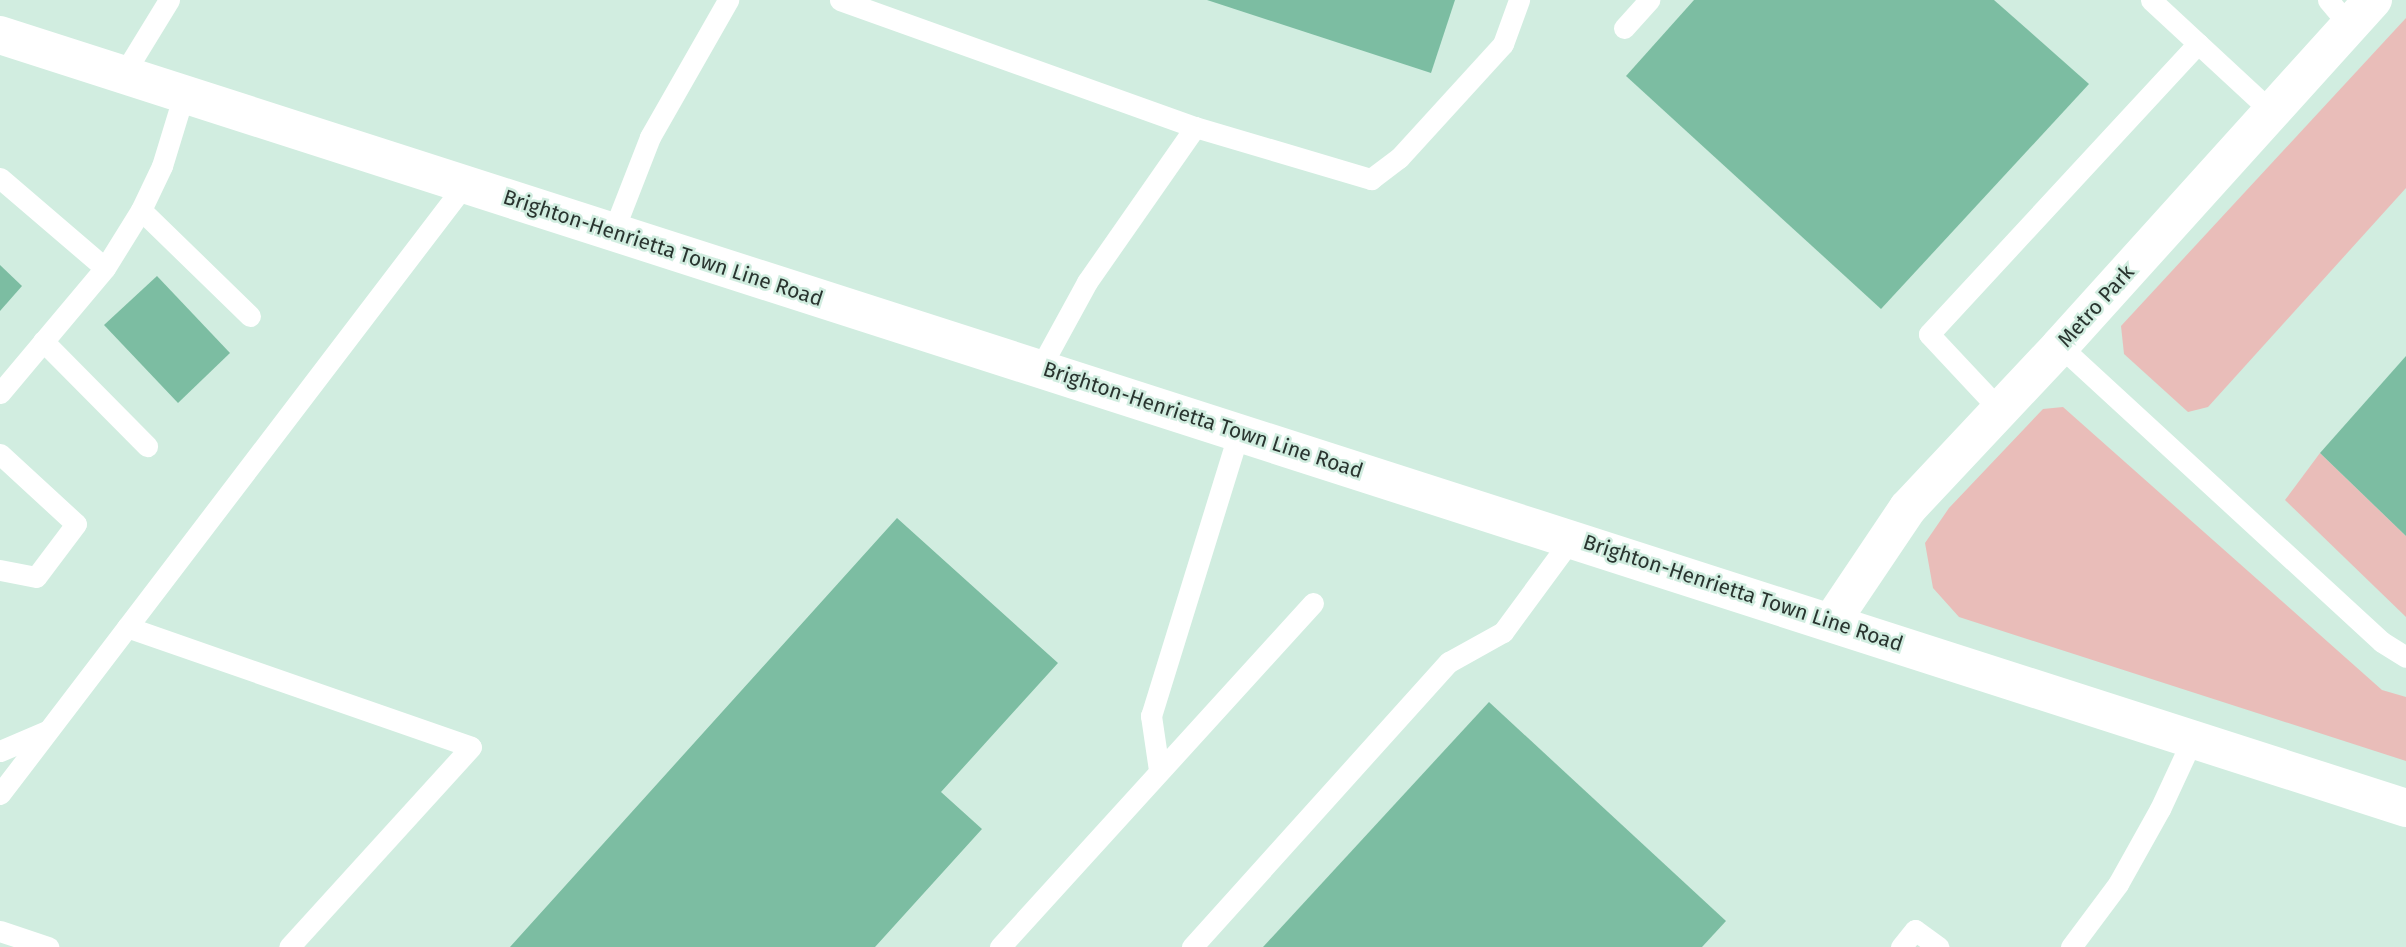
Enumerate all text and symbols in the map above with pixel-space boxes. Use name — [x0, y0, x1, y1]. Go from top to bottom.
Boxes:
street label: Brighton-Henrietta Town Line Road — [500, 184, 826, 312]
street label: Metro Park — [2053, 260, 2139, 352]
street label: Brighton-Henrietta Town Line Road — [1040, 356, 1366, 484]
street label: Brighton-Henrietta Town Line Road — [1580, 529, 1906, 657]

